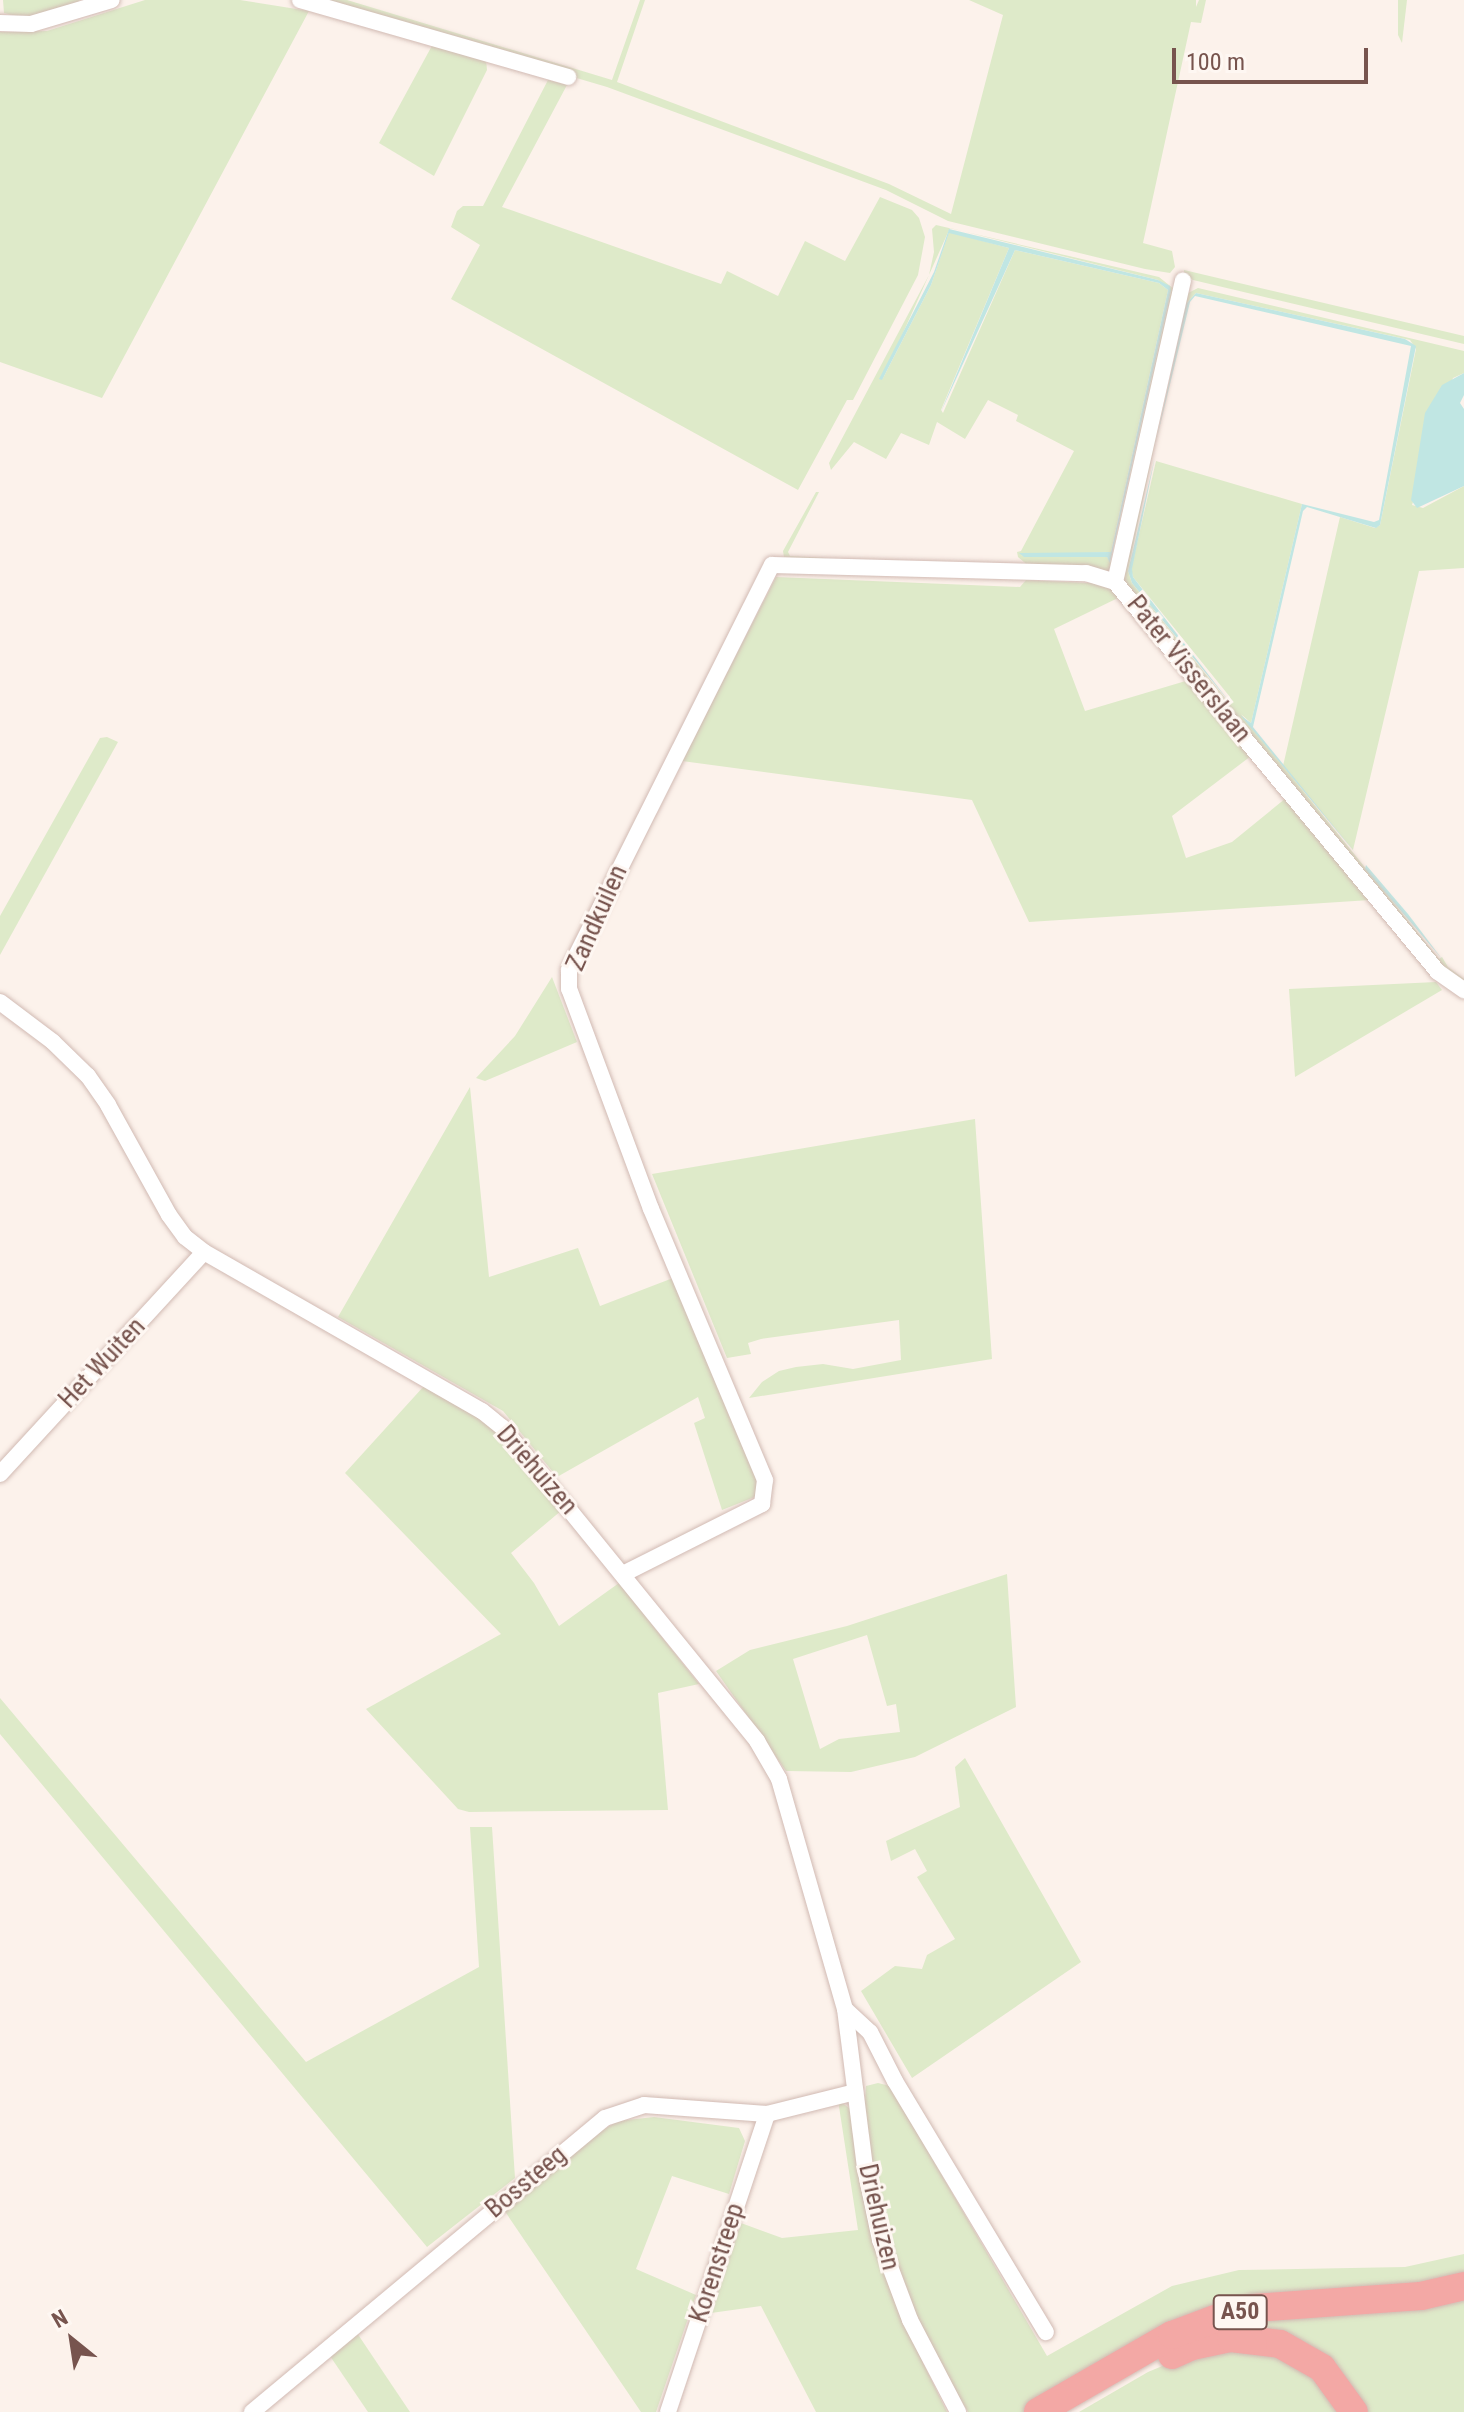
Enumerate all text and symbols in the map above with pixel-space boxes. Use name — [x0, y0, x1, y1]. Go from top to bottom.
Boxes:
scale bar — [1176, 32, 1372, 82]
text: 100 m — [1186, 48, 1245, 76]
street label: Pater Visserslaan — [1120, 589, 1258, 749]
street label: Zandkuilen — [560, 860, 634, 976]
street label: Het Wuiten — [52, 1311, 152, 1415]
street label: Driehuizen — [490, 1419, 584, 1521]
street label: Bossteeg — [479, 2139, 573, 2225]
street label: Driehuizen — [852, 2161, 906, 2273]
street label: Korenstreep — [683, 2199, 751, 2327]
road number: A50 — [1212, 2292, 1268, 2332]
north arrow — [32, 2300, 112, 2380]
text: N — [48, 2305, 72, 2333]

